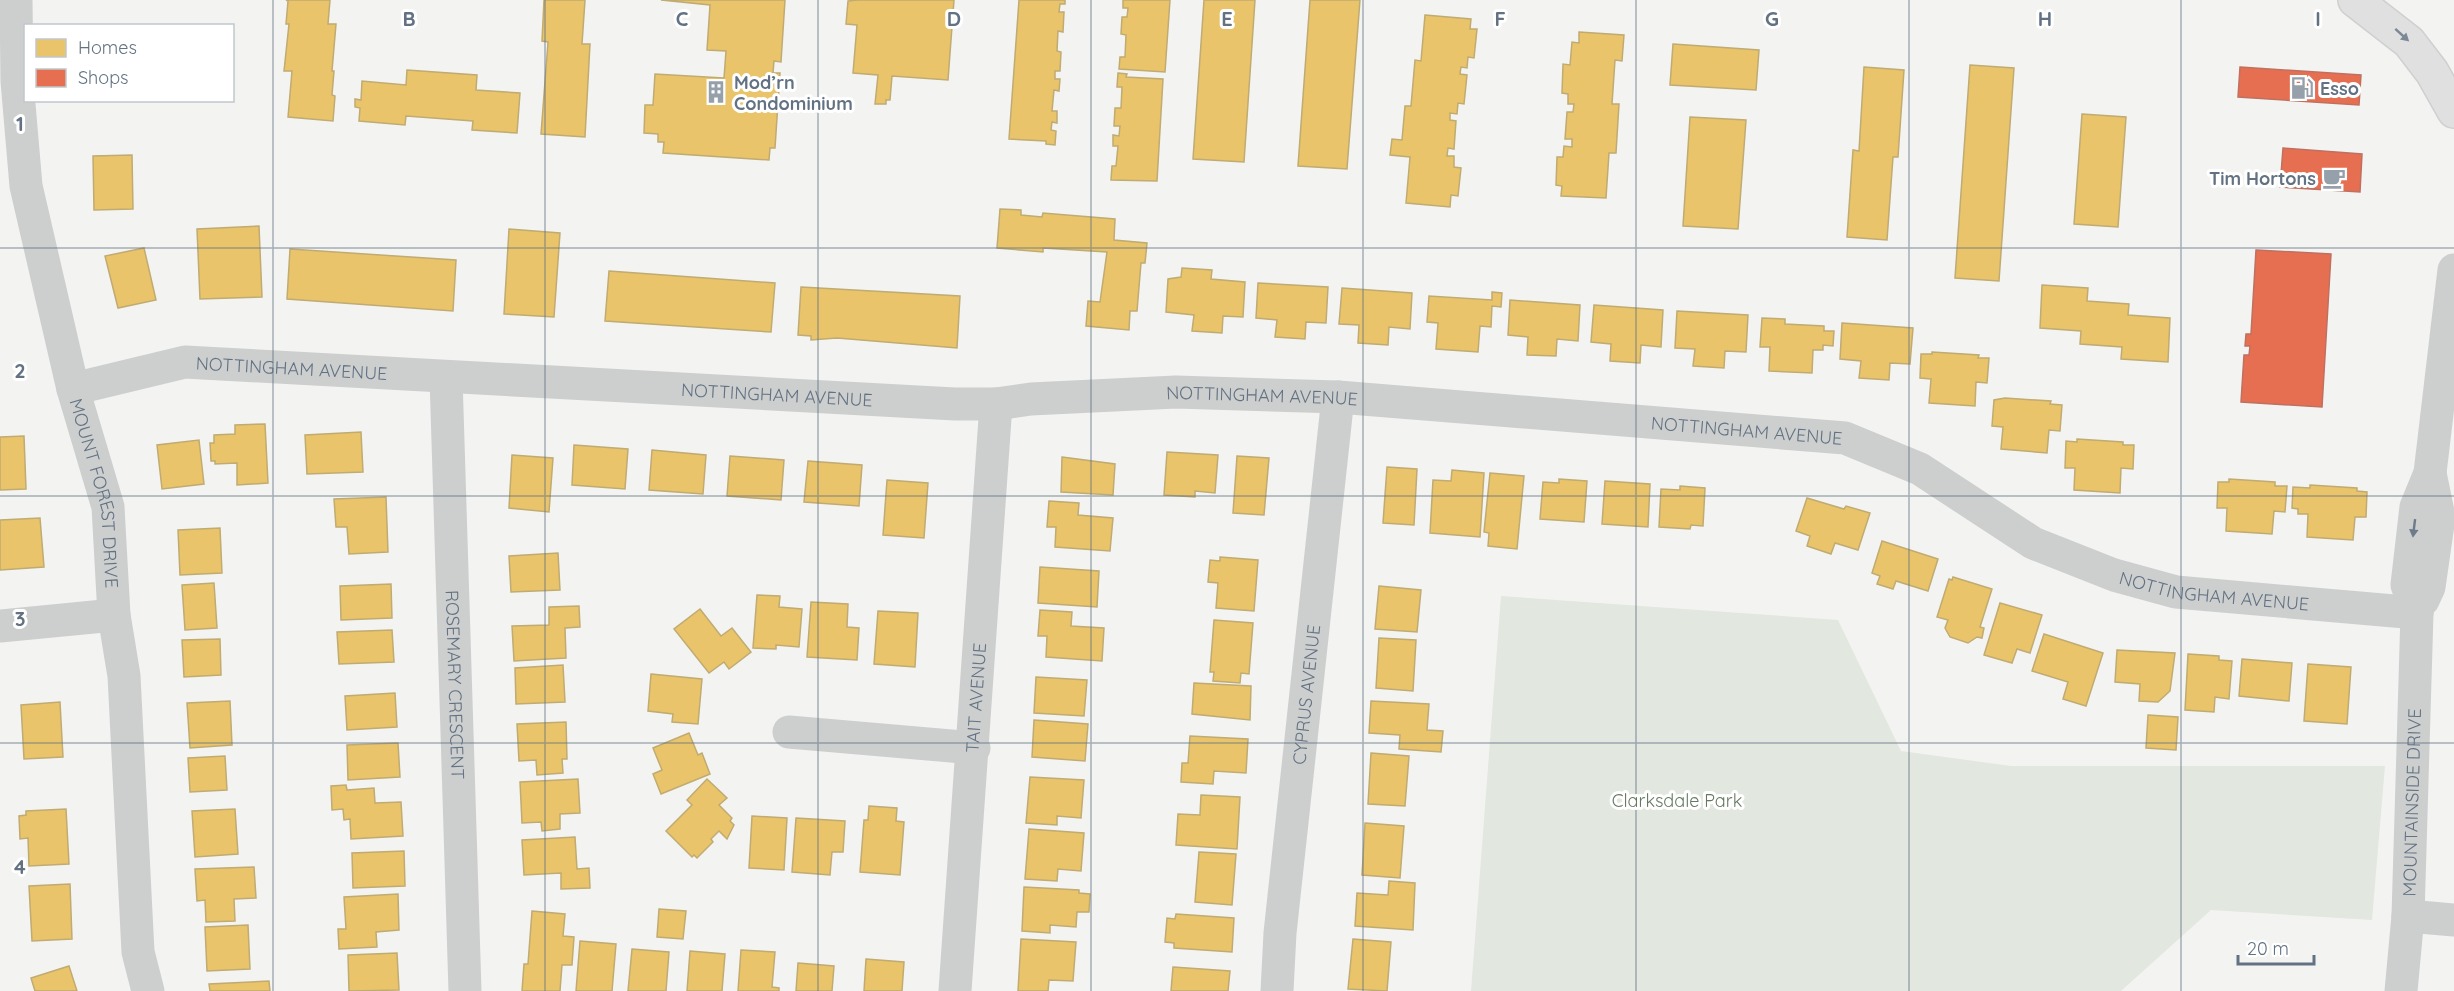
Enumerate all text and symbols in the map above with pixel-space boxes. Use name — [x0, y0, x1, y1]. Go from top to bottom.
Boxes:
text: B — [402, 6, 416, 31]
text: C — [676, 6, 689, 31]
text: D — [947, 6, 961, 31]
text: E — [1221, 6, 1233, 31]
text: F — [1494, 6, 1506, 31]
text: G — [1765, 6, 1779, 31]
text: H — [2038, 6, 2052, 31]
text: I — [2315, 6, 2321, 31]
legend — [24, 24, 234, 102]
one-way arrow — [2394, 28, 2409, 41]
text: Homes — [78, 36, 137, 59]
text: Shops — [78, 66, 129, 89]
place label: Mod’rn Condominium — [734, 71, 853, 115]
fuel station icon: Esso — [2289, 75, 2315, 101]
place label: Esso — [2320, 77, 2359, 100]
building icon: Mod’rn Condominium — [703, 79, 729, 105]
text: 1 — [16, 111, 24, 136]
cafe icon: Tim Hortons — [2321, 165, 2347, 191]
place label: Tim Hortons — [2209, 167, 2316, 190]
street label: NOTTINGHAM AVENUE — [195, 351, 388, 385]
text: 2 — [14, 358, 26, 383]
street label: NOTTINGHAM AVENUE — [681, 378, 873, 411]
street label: NOTTINGHAM AVENUE — [1166, 380, 1359, 410]
street label: MOUNT FOREST DRIVE — [65, 395, 124, 589]
street label: NOTTINGHAM AVENUE — [1650, 411, 1843, 449]
one-way arrow — [2409, 519, 2418, 538]
street label: NOTTINGHAM AVENUE — [2117, 566, 2310, 615]
street label: ROSEMARY CRESCENT — [441, 590, 470, 780]
text: 3 — [15, 606, 25, 631]
street label: CYPRUS AVENUE — [1287, 623, 1325, 766]
street label: TAIT AVENUE — [960, 642, 991, 754]
street label: MOUNTAINSIDE DRIVE — [2397, 708, 2426, 897]
park label: Clarksdale Park — [1612, 789, 1742, 812]
text: 4 — [14, 854, 26, 879]
scale bar — [2238, 928, 2314, 966]
text: 20 m — [2247, 937, 2289, 960]

